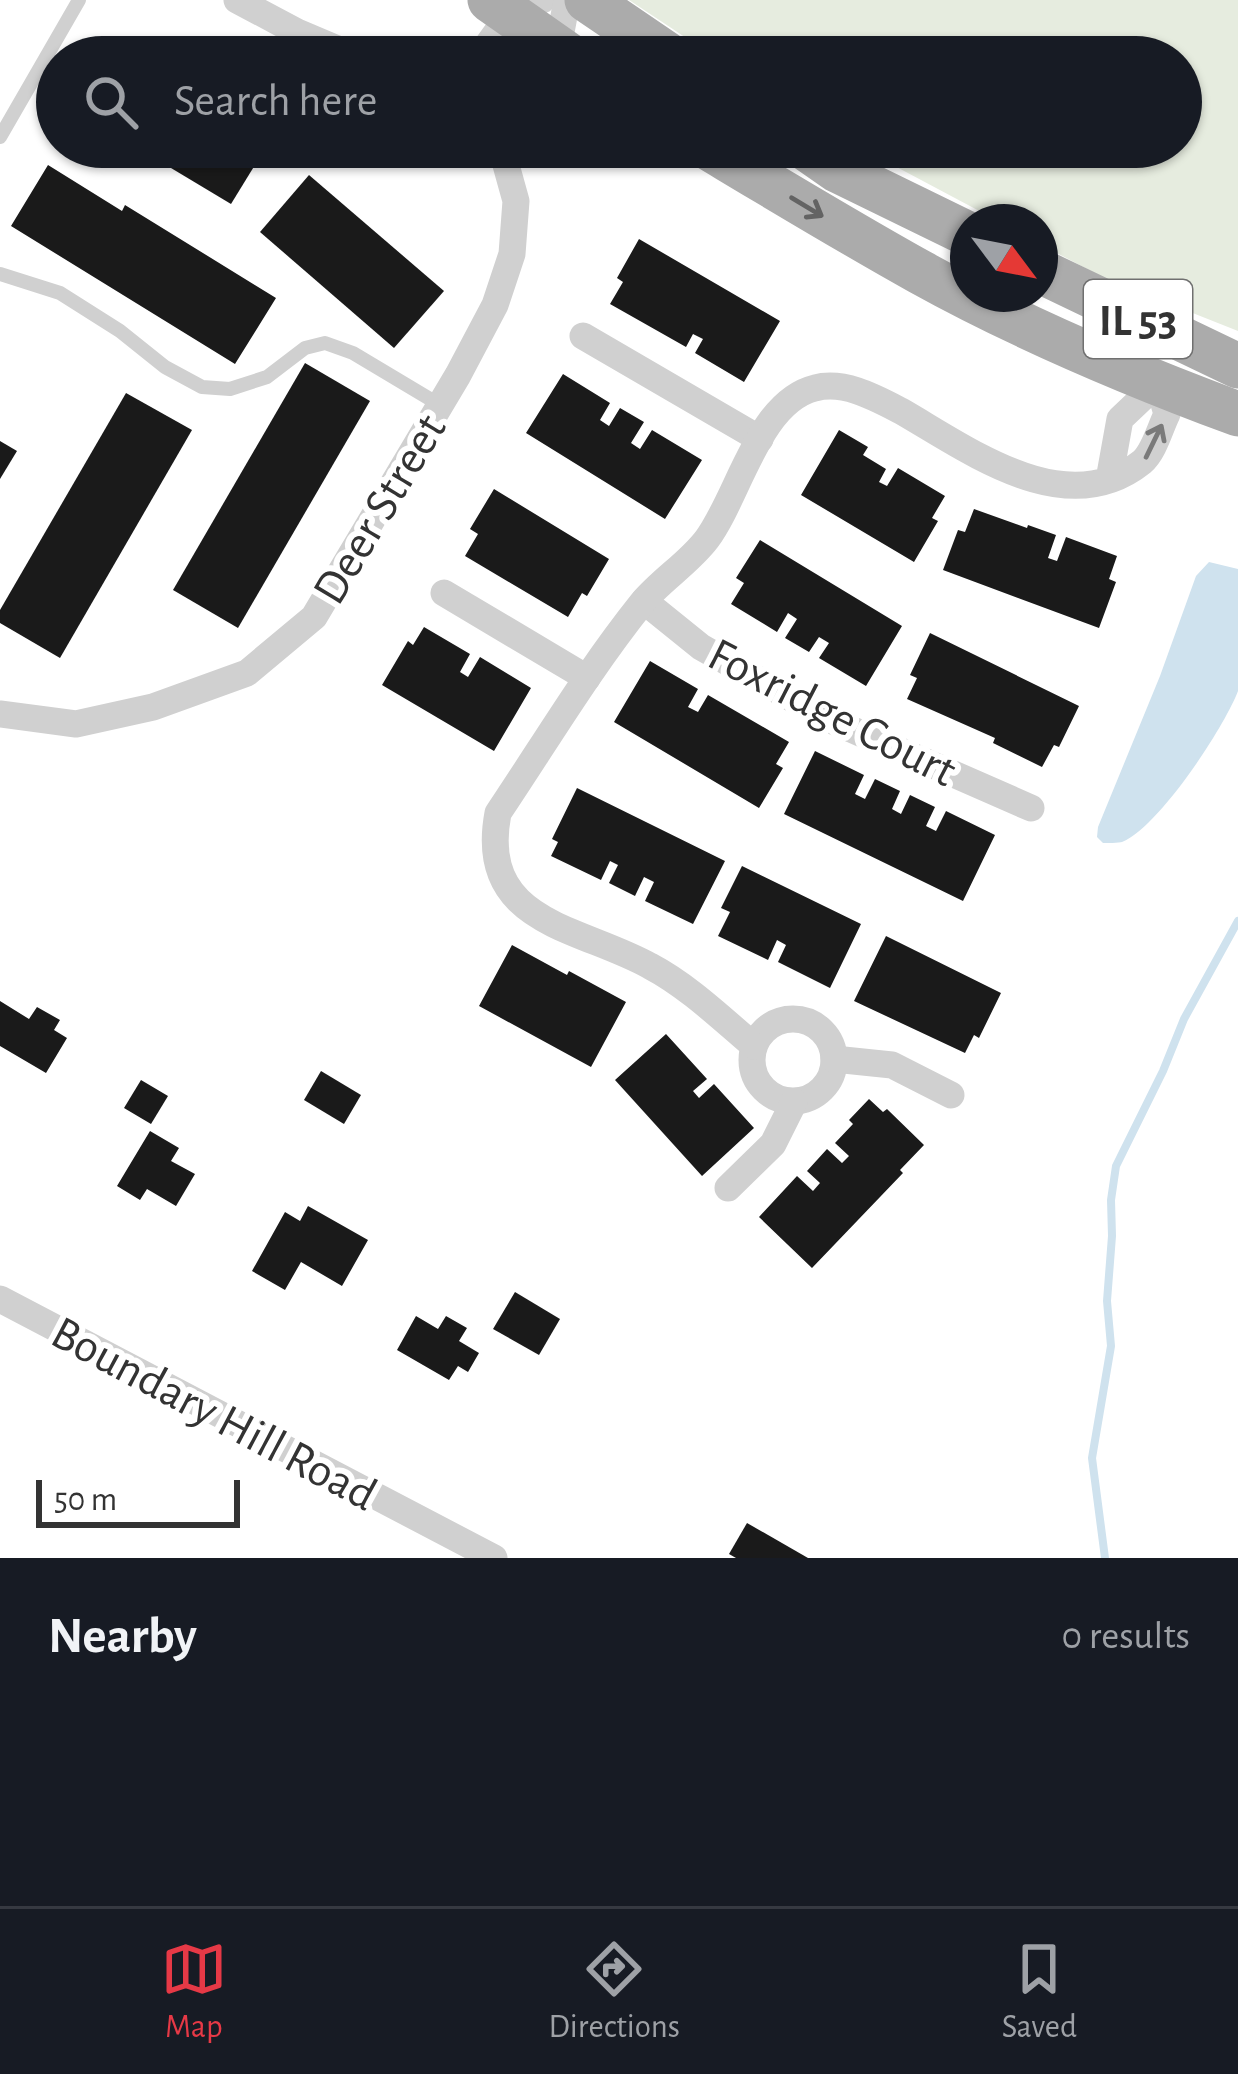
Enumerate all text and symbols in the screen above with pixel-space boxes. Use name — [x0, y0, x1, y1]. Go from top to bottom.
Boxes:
search box — [36, 36, 1202, 168]
icon: search — [78, 69, 144, 135]
text: Search here — [174, 79, 377, 124]
one-way arrow — [789, 195, 823, 219]
north arrow — [950, 204, 1058, 312]
road number: IL 53 — [1084, 280, 1192, 358]
street label: Deer Street — [305, 406, 456, 613]
one-way arrow — [1144, 424, 1166, 460]
street label: Foxridge Court — [700, 631, 963, 796]
street label: Boundary Hill Road — [43, 1309, 384, 1520]
scale bar — [36, 1474, 240, 1527]
text: 50 m — [54, 1484, 117, 1517]
text: Nearby — [48, 1611, 197, 1662]
text: 0 results — [1062, 1617, 1190, 1656]
tab: Map — [161, 1936, 227, 2048]
tab: Directions — [548, 1936, 680, 2048]
tab: Saved — [1002, 1936, 1077, 2048]

